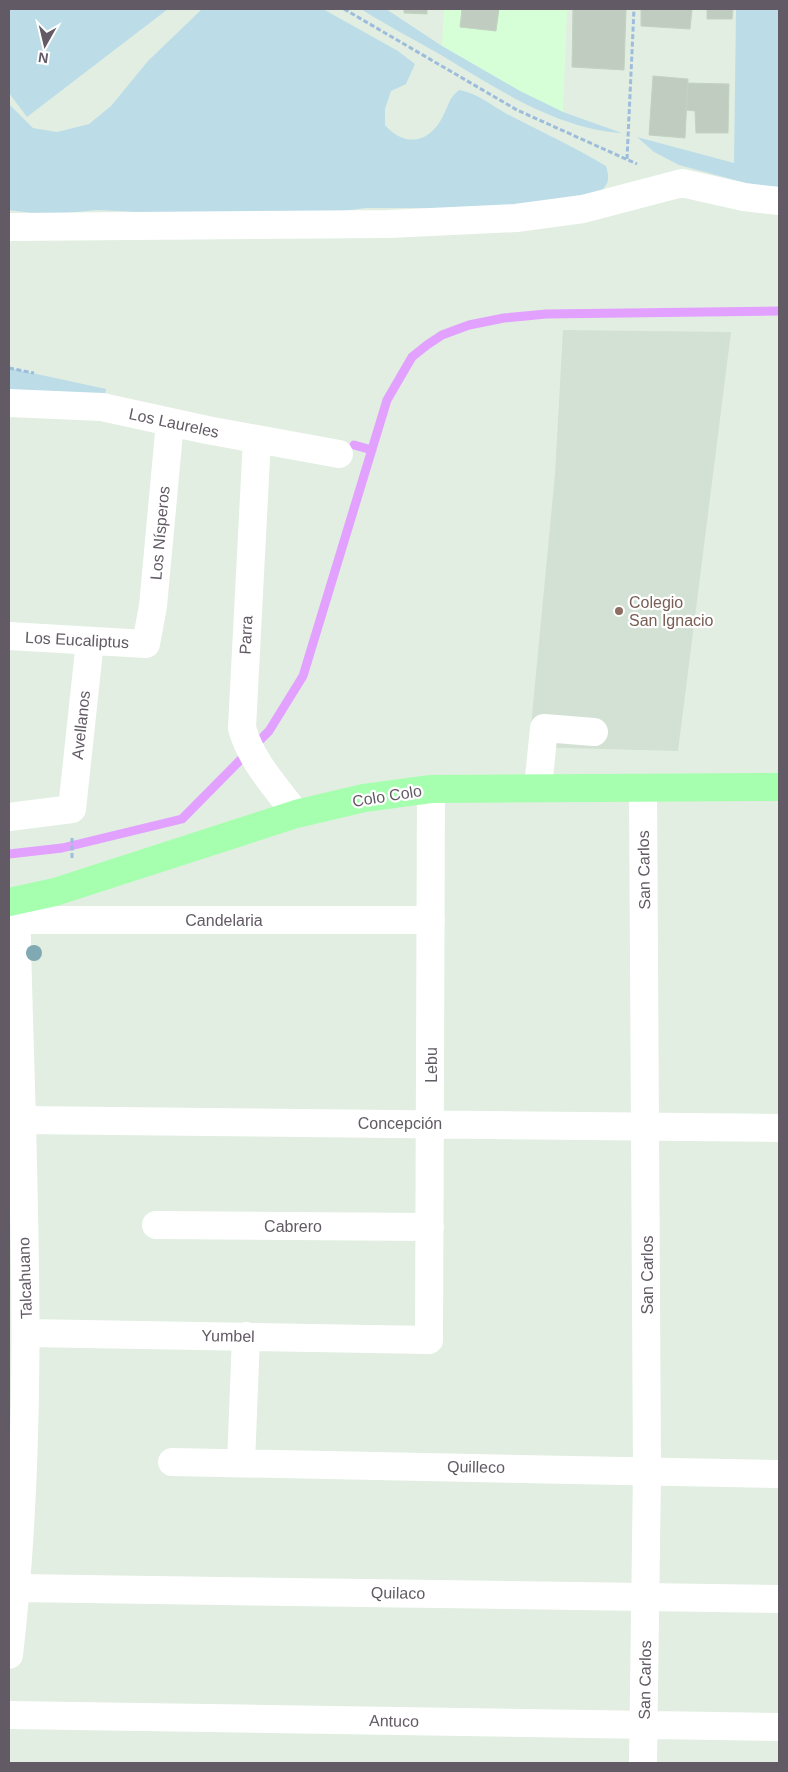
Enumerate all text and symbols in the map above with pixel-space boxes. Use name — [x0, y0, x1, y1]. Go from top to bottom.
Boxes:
north arrow — [20, 20, 70, 70]
text: N — [37, 49, 49, 67]
street label: Los Laureles — [127, 405, 221, 441]
street label: Los Nísperos — [147, 485, 173, 581]
place label: Colegio San Ignacio — [629, 594, 714, 629]
marker: Colegio San Ignacio — [613, 605, 625, 617]
street label: Parra — [236, 615, 256, 655]
street label: Los Eucaliptus — [25, 629, 129, 651]
street label: Avellanos — [69, 690, 93, 760]
street label: Colo Colo — [351, 782, 423, 810]
street label: San Carlos — [635, 830, 653, 910]
street label: Candelaria — [185, 912, 263, 929]
street label: Lebu — [423, 1047, 440, 1083]
street label: Concepción — [358, 1115, 442, 1132]
street label: Cabrero — [264, 1218, 322, 1235]
street label: San Carlos — [639, 1235, 656, 1315]
street label: Talcahuano — [15, 1237, 35, 1319]
street label: Yumbel — [201, 1327, 255, 1345]
street label: Quilleco — [447, 1458, 505, 1476]
street label: Quilaco — [371, 1584, 425, 1602]
street label: San Carlos — [636, 1640, 654, 1720]
street label: Antuco — [369, 1712, 419, 1730]

